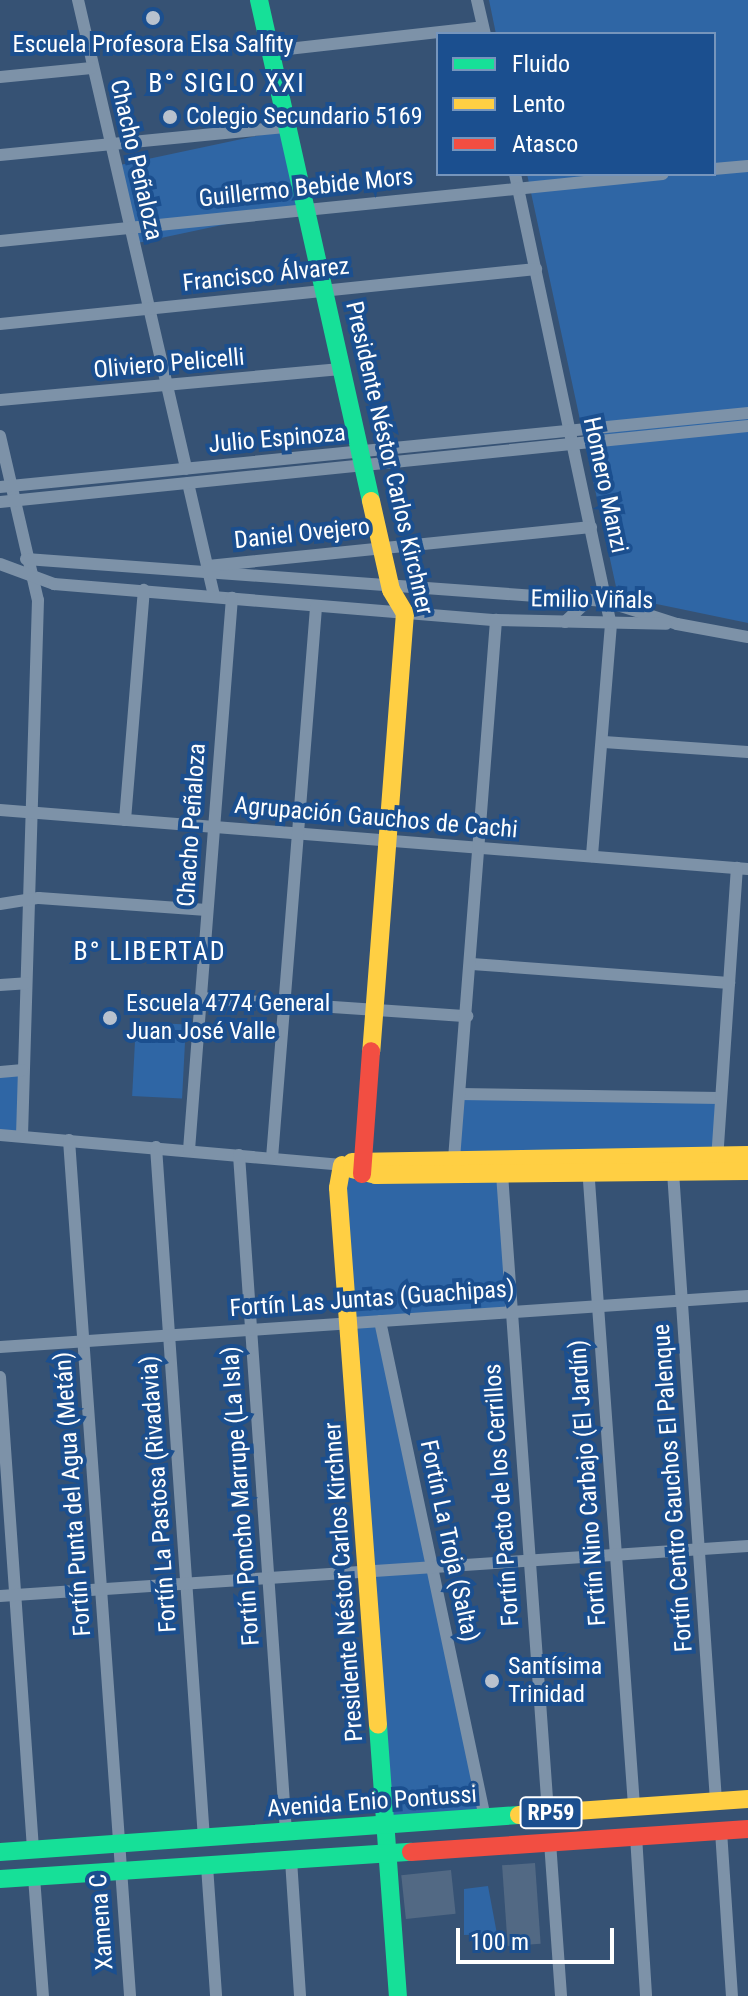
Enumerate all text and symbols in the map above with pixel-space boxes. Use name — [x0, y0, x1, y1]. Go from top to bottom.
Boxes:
marker: Escuela Profesora Elsa Salfity — [144, 9, 162, 27]
place label: Escuela Profesora Elsa Salfity — [13, 31, 293, 59]
legend — [436, 32, 716, 176]
text: Fluido — [512, 50, 570, 78]
district label: B° SIGLO XXI — [148, 68, 306, 100]
street label: Chacho Peñaloza — [104, 77, 168, 243]
text: Lento — [512, 90, 565, 118]
place label: Colegio Secundario 5169 — [186, 103, 422, 131]
marker: Colegio Secundario 5169 — [161, 108, 179, 126]
text: Atasco — [512, 130, 578, 158]
street label: Guillermo Bebide Mors — [197, 162, 415, 214]
street label: Francisco Álvarez — [181, 252, 351, 298]
street label: Presidente Néstor Carlos Kirchner — [339, 299, 439, 617]
street label: Oliviero Pelicelli — [92, 343, 246, 385]
street label: Homero Manzi — [577, 414, 633, 556]
street label: Julio Espinoza — [207, 419, 347, 459]
street label: Daniel Ovejero — [233, 513, 371, 555]
street label: Emilio Viñals — [530, 585, 654, 615]
street label: Chacho Peñaloza — [172, 742, 212, 908]
street label: Agrupación Gauchos de Cachi — [233, 791, 519, 845]
district label: B° LIBERTAD — [73, 936, 227, 968]
place label: Escuela 4774 General Juan José Valle — [126, 990, 330, 1046]
marker: Escuela 4774 General Juan José Valle — [101, 1009, 119, 1027]
street label: Fortín Las Juntas (Guachipas) — [229, 1275, 515, 1323]
street label: Fortín Centro Gauchos El Palenque — [647, 1323, 699, 1653]
street label: Fortín Nino Carbajo (El Jardín) — [564, 1339, 612, 1627]
street label: Fortín Poncho Marrupe (La Isla) — [216, 1345, 266, 1647]
street label: Fortín Punta del Agua (Metán) — [49, 1351, 97, 1637]
street label: Fortín La Pastosa (Rivadavia) — [135, 1355, 183, 1633]
street label: Fortín Pacto de los Cerrillos — [478, 1363, 526, 1627]
street label: Presidente Néstor Carlos Kirchner — [318, 1421, 370, 1743]
street label: Fortín La Troja (Salta) — [414, 1437, 484, 1645]
place label: Santísima Trinidad — [508, 1653, 602, 1709]
marker: Santísima Trinidad — [483, 1672, 501, 1690]
street label: Avenida Enio Pontussi — [266, 1780, 478, 1824]
road number: RP59 — [519, 1795, 583, 1831]
street label: Xamena C — [84, 1873, 120, 1971]
scale bar — [460, 1912, 618, 1962]
text: 100 m — [470, 1928, 529, 1956]

